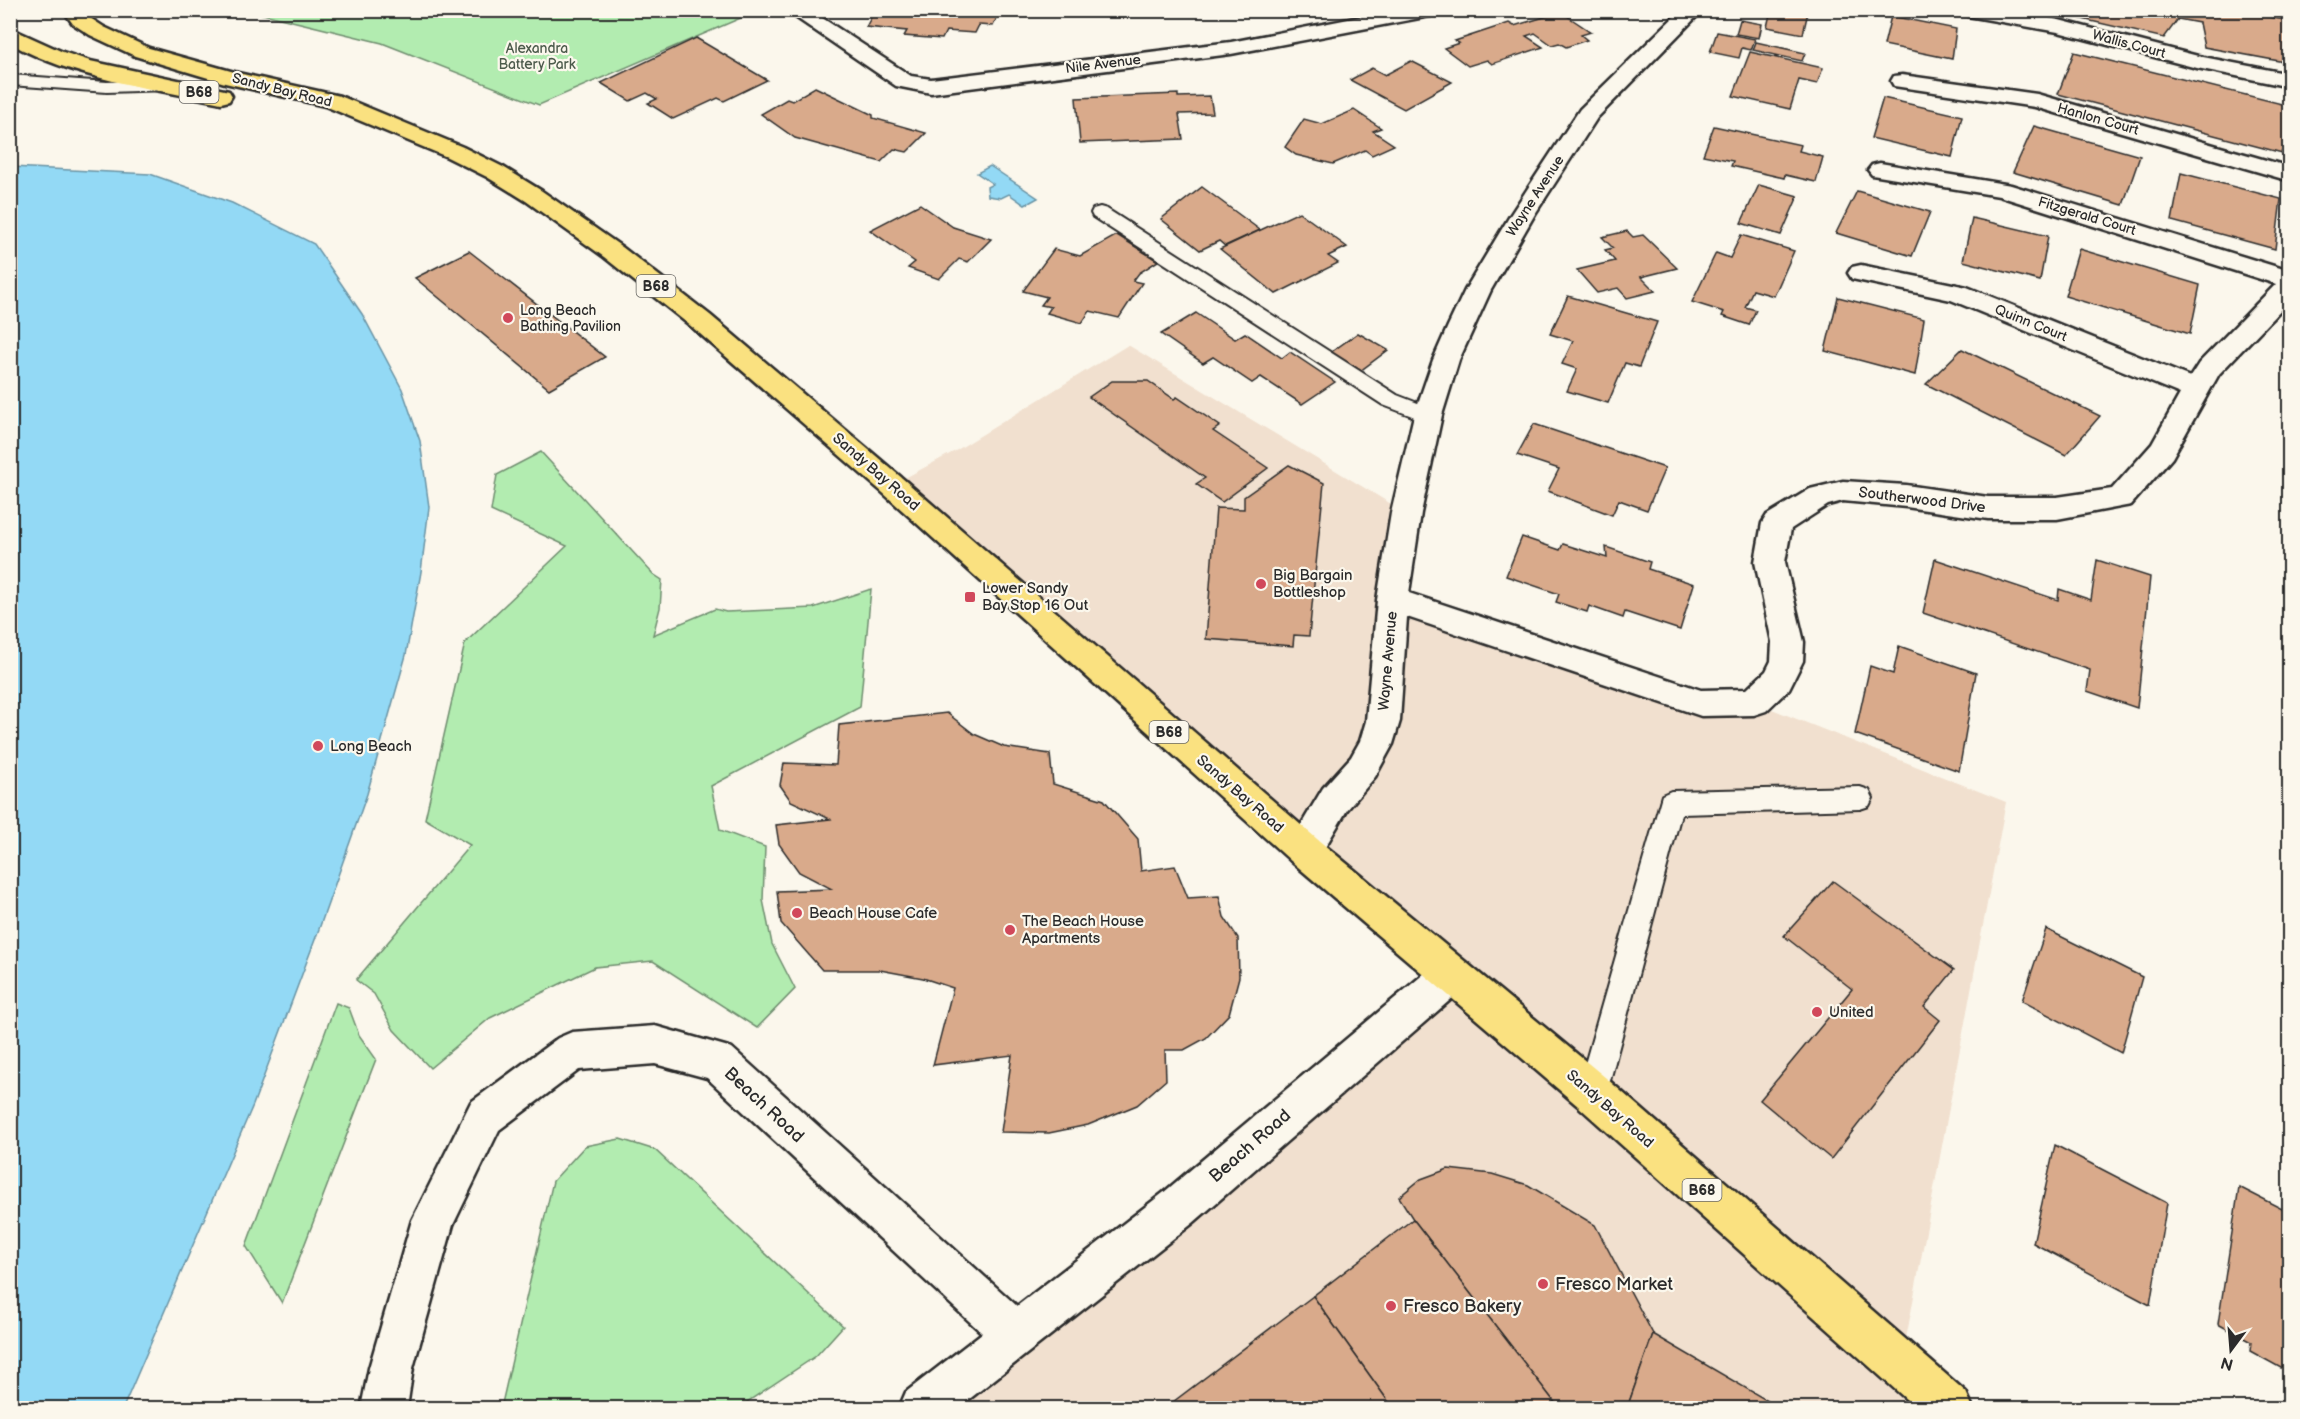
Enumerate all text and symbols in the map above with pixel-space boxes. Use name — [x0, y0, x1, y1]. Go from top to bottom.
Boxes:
street label: Wallis Court — [2090, 26, 2168, 62]
park label: Alexandra Battery Park — [498, 40, 576, 73]
street label: Nile Avenue — [1064, 51, 1142, 77]
street label: Sandy Bay Road — [230, 69, 334, 111]
road number: B68 — [180, 81, 218, 103]
street label: Hanlon Court — [2055, 99, 2141, 139]
street label: Wayne Avenue — [1502, 152, 1568, 240]
street label: Fitzgerald Court — [2036, 193, 2139, 239]
road number: B68 — [636, 275, 676, 297]
street label: Quinn Court — [1992, 301, 2070, 345]
place label: Long Beach Bathing Pavilion — [520, 302, 621, 335]
marker: Long Beach Bathing Pavilion — [501, 311, 515, 325]
street label: Sandy Bay Road — [828, 429, 924, 515]
street label: Southerwood Drive — [1857, 483, 1987, 517]
place label: Big Bargain Bottleshop — [1273, 566, 1353, 602]
marker: Big Bargain Bottleshop — [1254, 577, 1268, 591]
place label: Lower Sandy Bay Stop 16 Out — [982, 579, 1089, 615]
marker: Lower Sandy Bay Stop 16 Out — [963, 590, 977, 604]
street label: Wayne Avenue — [1374, 610, 1402, 712]
road number: B68 — [1150, 721, 1188, 743]
place label: Long Beach — [330, 737, 412, 756]
marker: Long Beach — [311, 739, 325, 753]
street label: Sandy Bay Road — [1192, 751, 1288, 837]
place label: Beach House Cafe — [809, 904, 937, 923]
marker: Beach House Cafe — [790, 906, 804, 920]
place label: The Beach House Apartments — [1022, 912, 1144, 948]
marker: The Beach House Apartments — [1003, 923, 1017, 937]
place label: United — [1829, 1003, 1874, 1022]
marker: United — [1810, 1005, 1824, 1019]
street label: Beach Road — [720, 1063, 808, 1147]
street label: Sandy Bay Road — [1562, 1066, 1658, 1152]
street label: Beach Road — [1205, 1105, 1295, 1187]
road number: B68 — [1682, 1179, 1722, 1201]
place label: Fresco Market — [1555, 1274, 1674, 1295]
marker: Fresco Market — [1536, 1277, 1550, 1291]
place label: Fresco Bakery — [1403, 1296, 1522, 1317]
marker: Fresco Bakery — [1384, 1299, 1398, 1313]
north arrow — [2201, 1320, 2261, 1380]
text: N — [2219, 1352, 2236, 1374]

